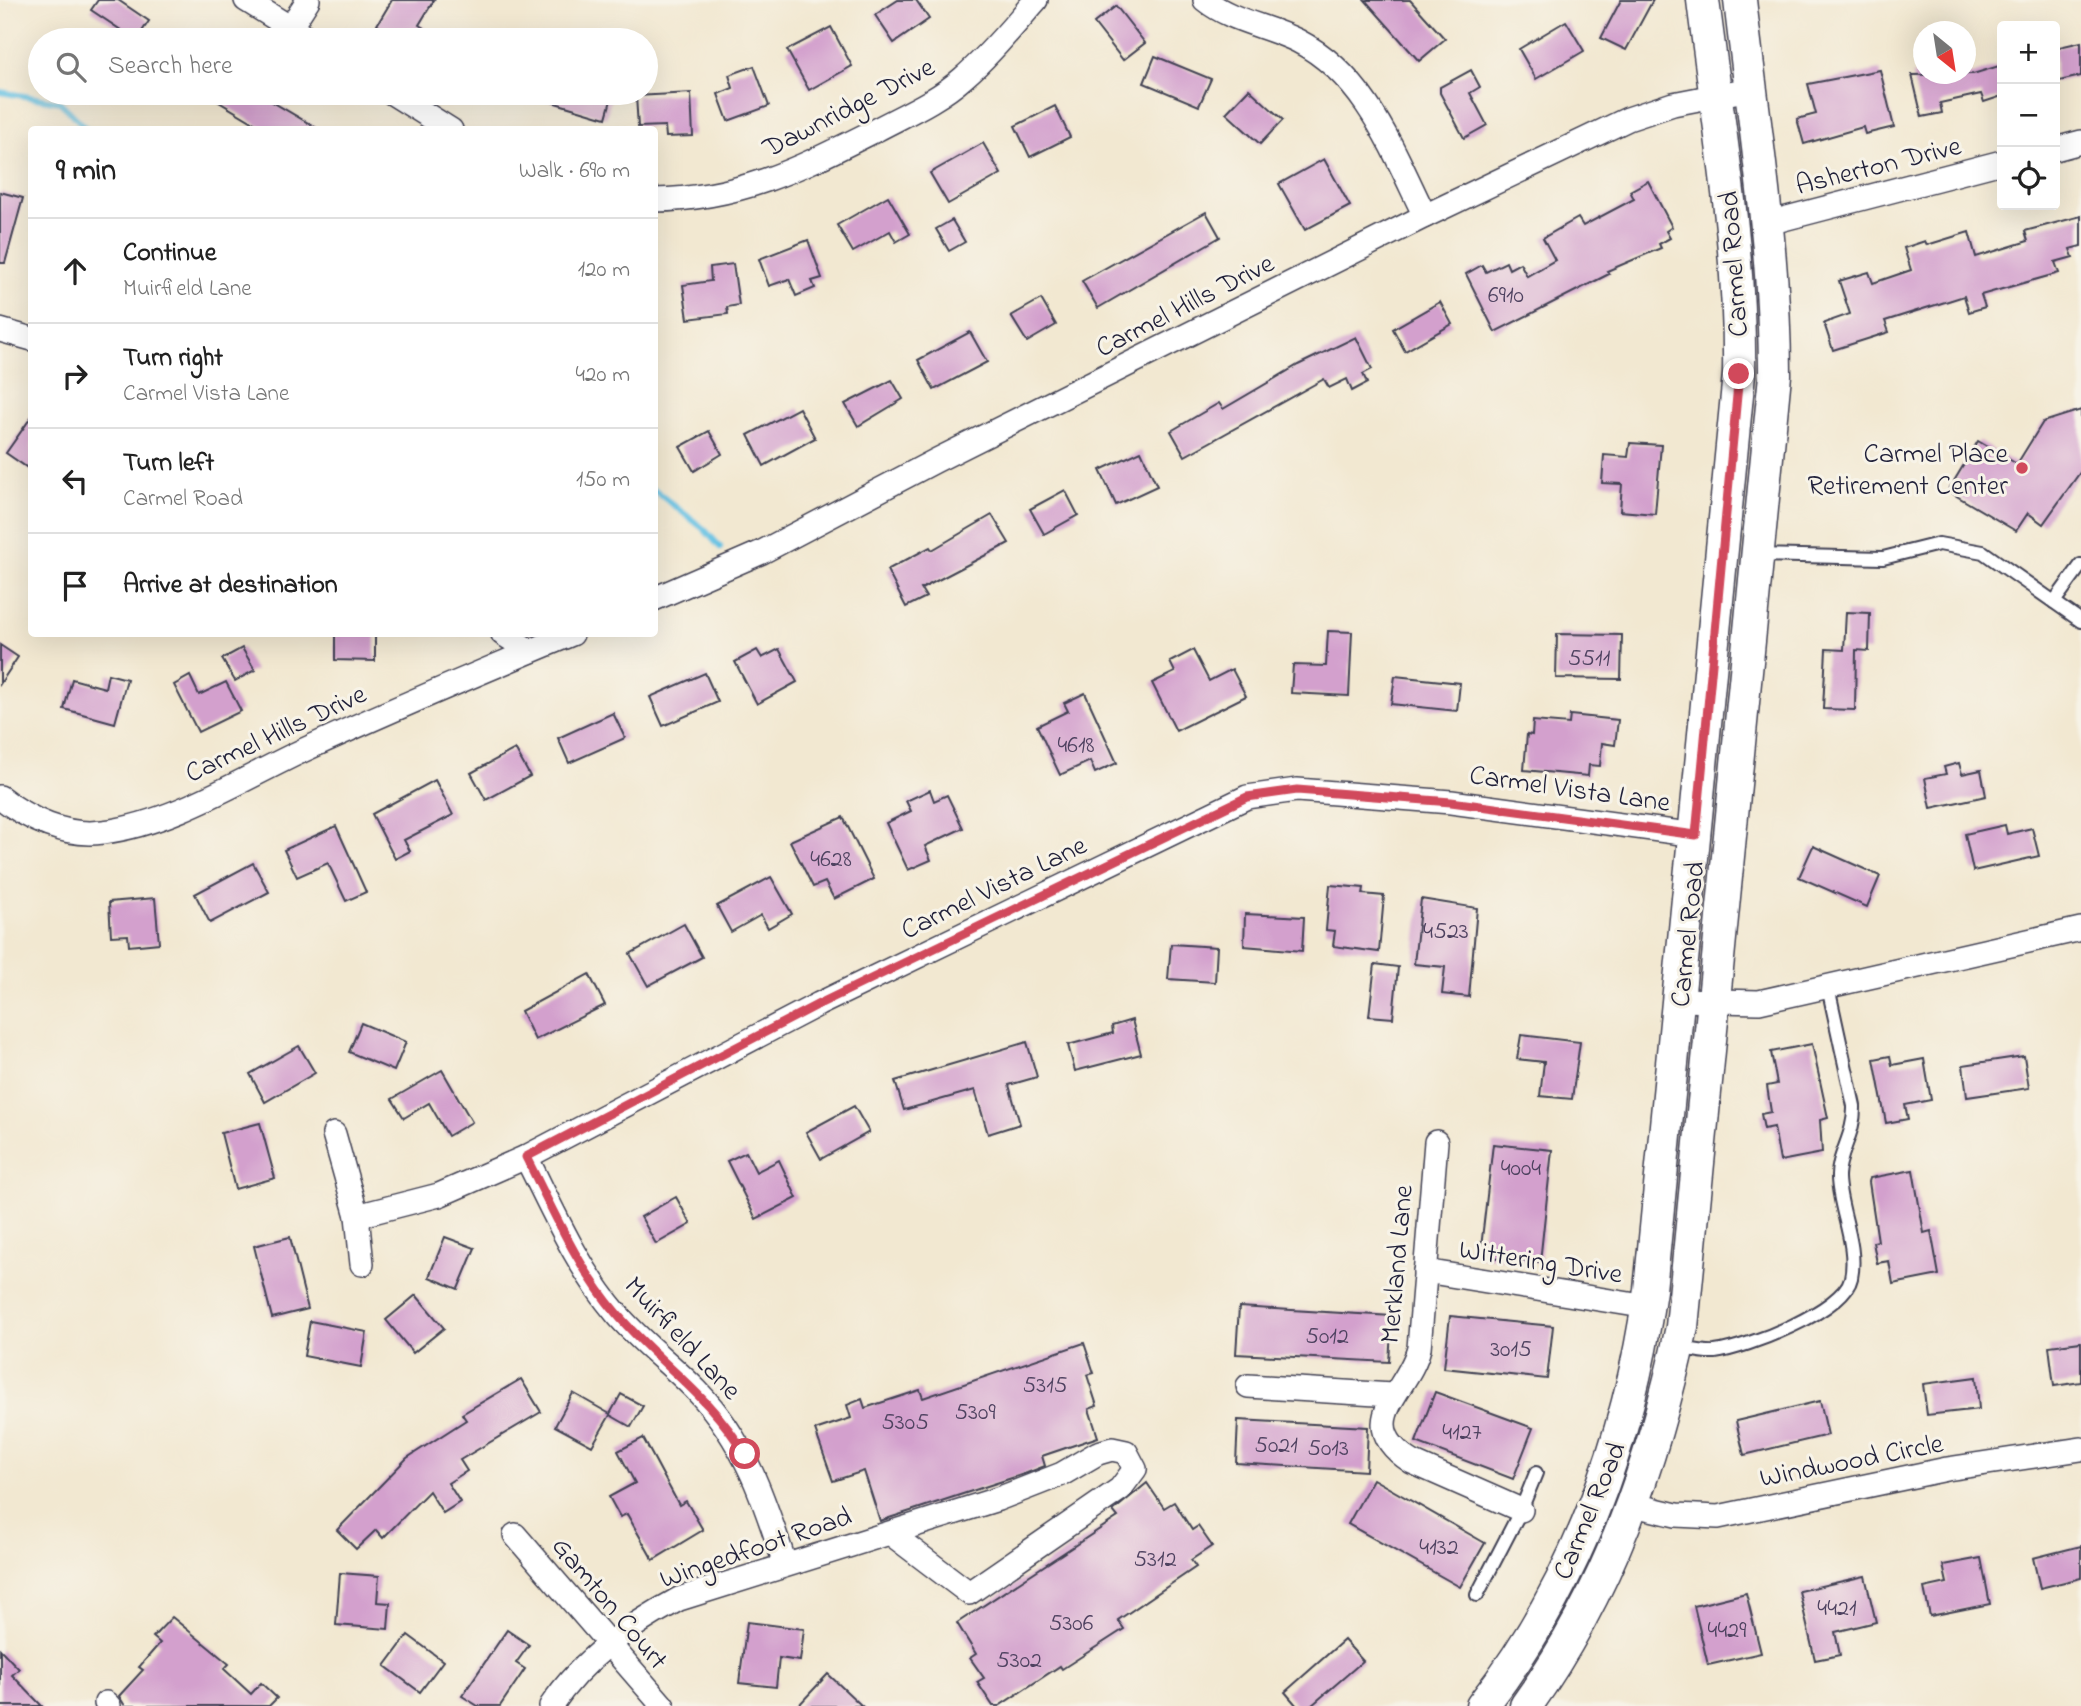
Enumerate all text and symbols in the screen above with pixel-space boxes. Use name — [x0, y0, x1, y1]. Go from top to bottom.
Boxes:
north arrow — [1913, 21, 1976, 84]
map controls — [1997, 21, 2060, 210]
button: + — [1997, 21, 2060, 84]
search box — [28, 28, 658, 105]
icon: search — [52, 48, 90, 86]
text: Search here — [108, 48, 233, 86]
street label: Dawnridge Drive — [756, 48, 943, 170]
button: − — [1997, 84, 2060, 147]
street label: Asherton Drive — [1792, 127, 1966, 208]
button: locate — [1997, 147, 2060, 210]
text: 9 min — [56, 150, 116, 194]
text: Walk · 690 m — [519, 155, 630, 188]
street label: Carmel Road — [1710, 189, 1761, 338]
text: Continue — [123, 235, 216, 273]
street label: Carmel Hills Drive — [1089, 244, 1282, 370]
icon: ahead — [56, 252, 94, 290]
text: 120 m — [578, 254, 630, 287]
text: Muirfield Lane — [123, 273, 252, 306]
house number: 6910 — [1488, 279, 1524, 314]
text: Turn right — [123, 340, 223, 378]
icon: right — [56, 357, 94, 395]
route end — [1723, 358, 1754, 389]
text: 420 m — [576, 359, 630, 392]
text: Carmel Vista Lane — [123, 378, 289, 411]
place label: Carmel Place Retirement Center — [1807, 435, 2008, 508]
text: Turn left — [123, 445, 214, 483]
marker: Carmel Place Retirement Center — [2014, 460, 2030, 476]
icon: left — [56, 462, 94, 500]
text: 150 m — [576, 464, 630, 497]
text: Carmel Road — [123, 483, 243, 516]
icon: arrive — [56, 567, 94, 605]
text: Arrive at destination — [123, 567, 338, 605]
house number: 5511 — [1568, 642, 1611, 677]
street label: Carmel Hills Drive — [179, 675, 374, 795]
house number: 4618 — [1057, 729, 1095, 764]
street label: Carmel Vista Lane — [1466, 756, 1673, 825]
street label: Carmel Vista Lane — [895, 826, 1095, 952]
house number: 4628 — [810, 843, 852, 878]
street label: Carmel Road — [1661, 859, 1718, 1009]
house number: 4523 — [1423, 915, 1469, 950]
house number: 4004 — [1501, 1152, 1541, 1187]
street label: Merkland Lane — [1371, 1183, 1426, 1345]
street label: Wittering Drive — [1456, 1230, 1626, 1297]
street label: Muirfield Lane — [613, 1268, 750, 1411]
house number: 5012 — [1305, 1320, 1349, 1355]
house number: 3015 — [1490, 1333, 1532, 1368]
house number: 5315 — [1023, 1369, 1068, 1404]
house number: 5309 — [954, 1396, 996, 1431]
house number: 5305 — [881, 1406, 929, 1441]
house number: 4127 — [1442, 1416, 1482, 1451]
street label: Windwood Circle — [1756, 1424, 1948, 1500]
house number: 5021 — [1254, 1429, 1298, 1464]
house number: 5013 — [1307, 1432, 1349, 1467]
street label: Carmel Road — [1544, 1436, 1639, 1587]
route start — [729, 1438, 760, 1469]
street label: Wingedfoot Road — [655, 1497, 858, 1601]
street label: Gamton Court — [540, 1529, 676, 1680]
house number: 4132 — [1419, 1531, 1459, 1566]
house number: 5312 — [1133, 1543, 1177, 1578]
house number: 4421 — [1817, 1592, 1857, 1627]
house number: 5306 — [1049, 1607, 1094, 1642]
house number: 4429 — [1708, 1614, 1747, 1649]
house number: 5302 — [996, 1644, 1042, 1679]

